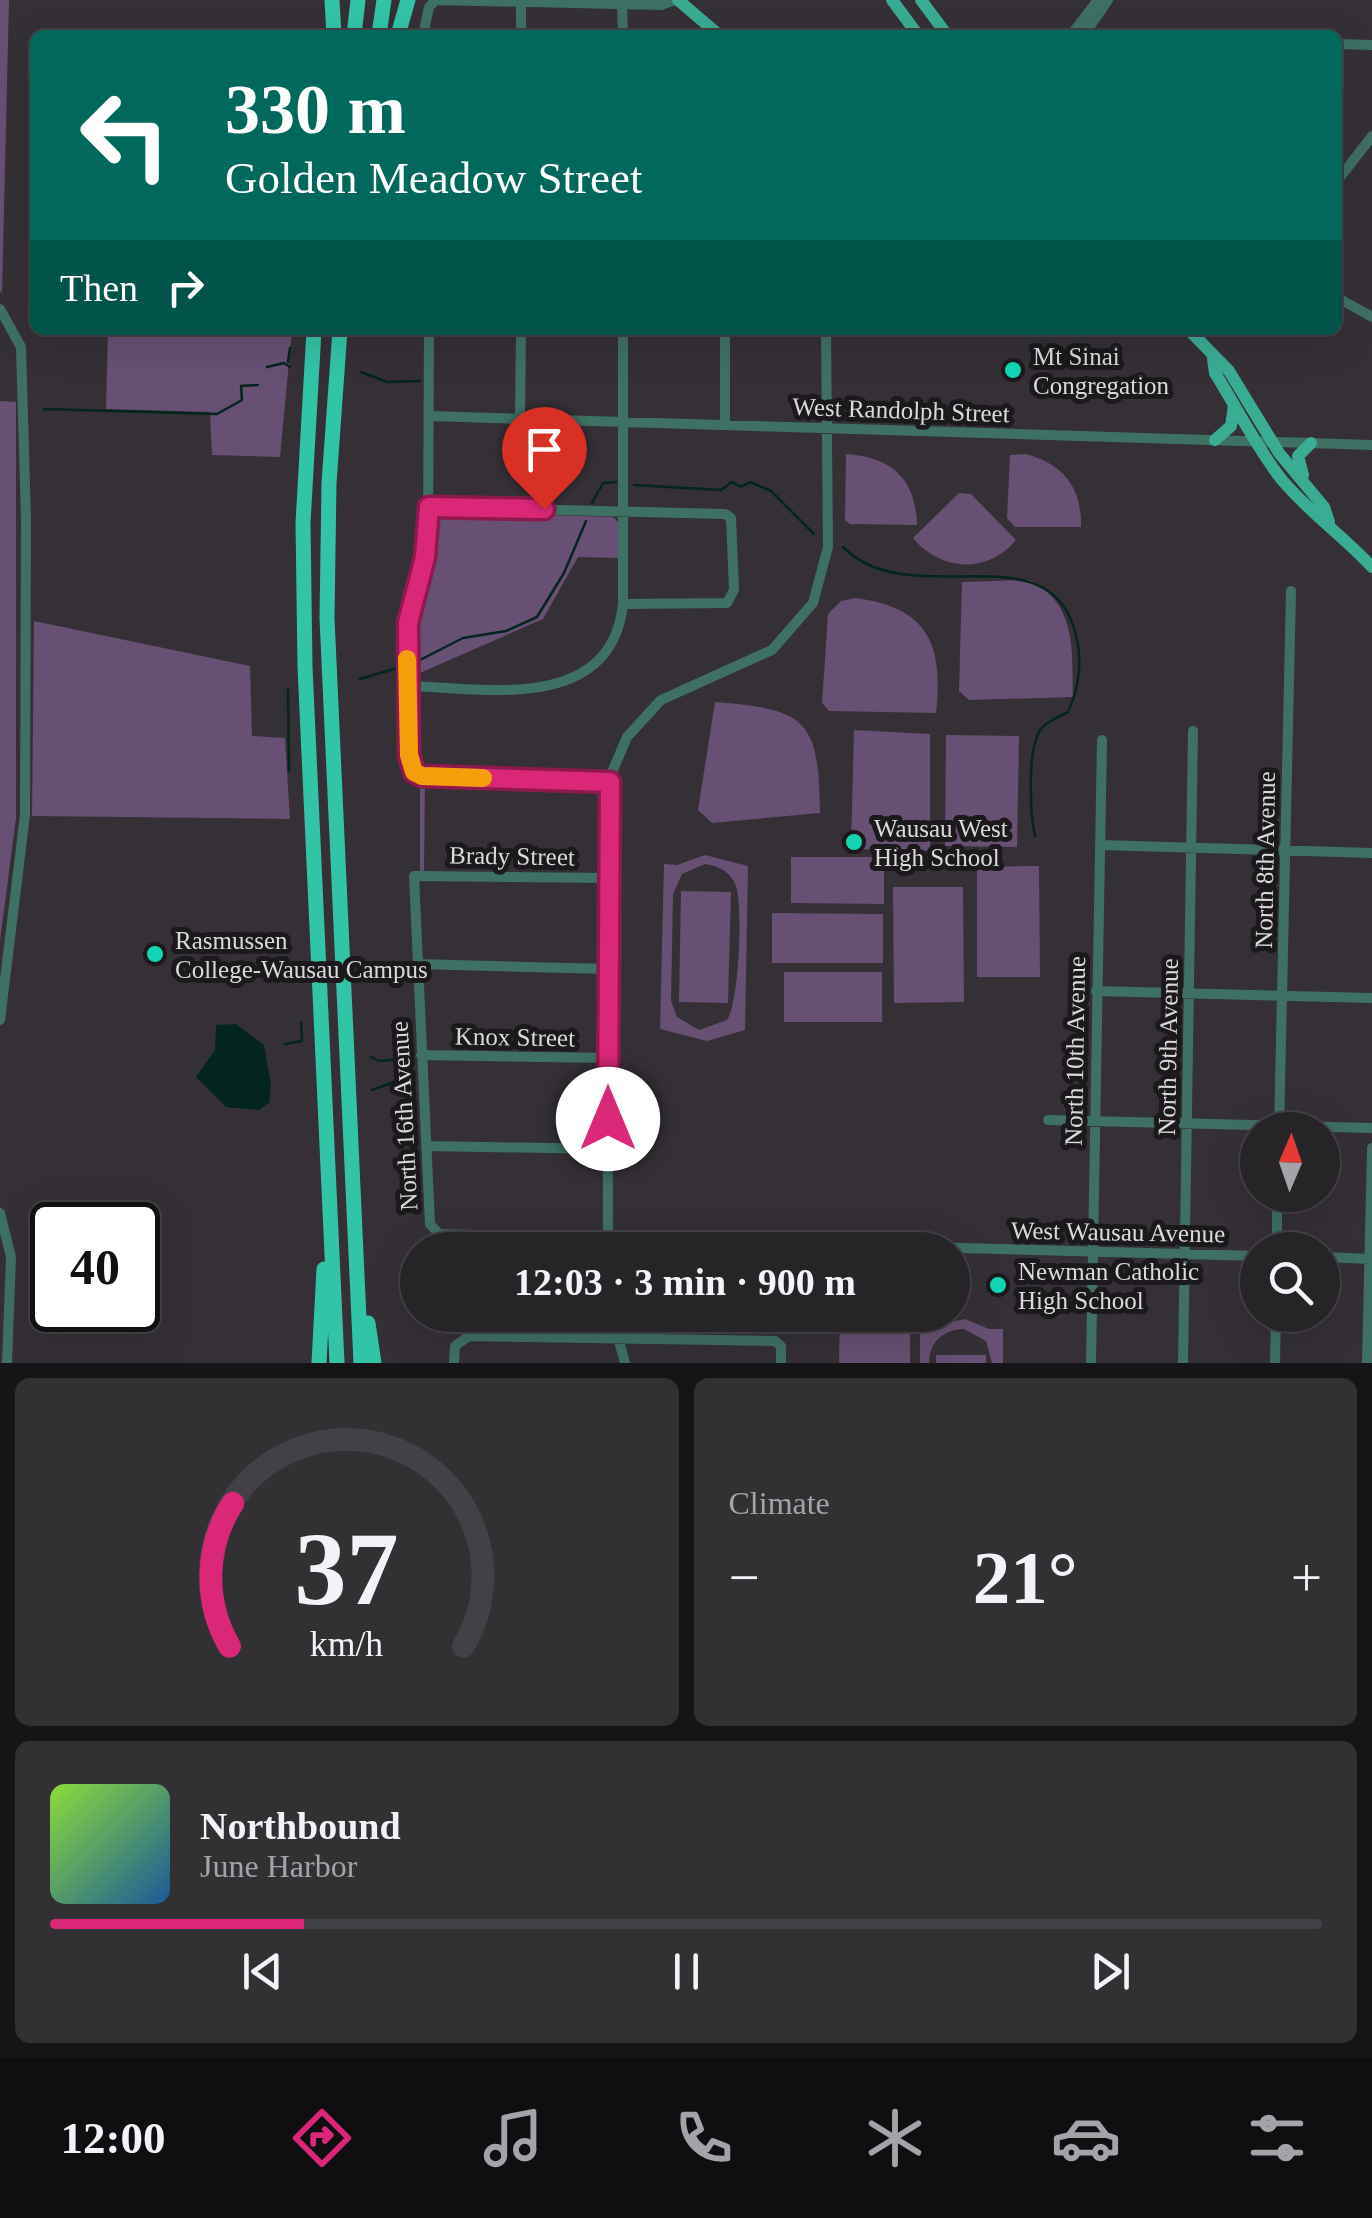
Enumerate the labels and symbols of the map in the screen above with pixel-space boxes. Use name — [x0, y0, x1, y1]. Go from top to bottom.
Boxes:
place label: Mt Sinai Congregation — [1033, 343, 1170, 399]
marker: Mt Sinai Congregation — [1002, 359, 1024, 381]
street label: West Randolph Street — [792, 393, 1010, 427]
pin — [502, 407, 587, 510]
street label: North 8th Avenue — [1250, 771, 1280, 949]
place label: Wausau West High School — [874, 815, 1008, 871]
marker: Wausau West High School — [843, 831, 865, 853]
street label: Brady Street — [449, 841, 575, 871]
place label: Rasmussen College-Wausau Campus — [175, 927, 428, 983]
marker: Rasmussen College-Wausau Campus — [144, 943, 166, 965]
street label: North 10th Avenue — [1060, 956, 1090, 1146]
street label: North 9th Avenue — [1153, 958, 1183, 1136]
street label: North 16th Avenue — [386, 1021, 422, 1211]
street label: Knox Street — [455, 1022, 575, 1052]
position arrow — [556, 1067, 660, 1171]
north arrow — [1240, 1112, 1340, 1212]
speed limit sign: 40 — [30, 1202, 160, 1332]
street label: West Wausau Avenue — [1011, 1217, 1225, 1247]
place label: Newman Catholic High School — [1018, 1258, 1199, 1314]
marker: Newman Catholic High School — [987, 1274, 1009, 1296]

